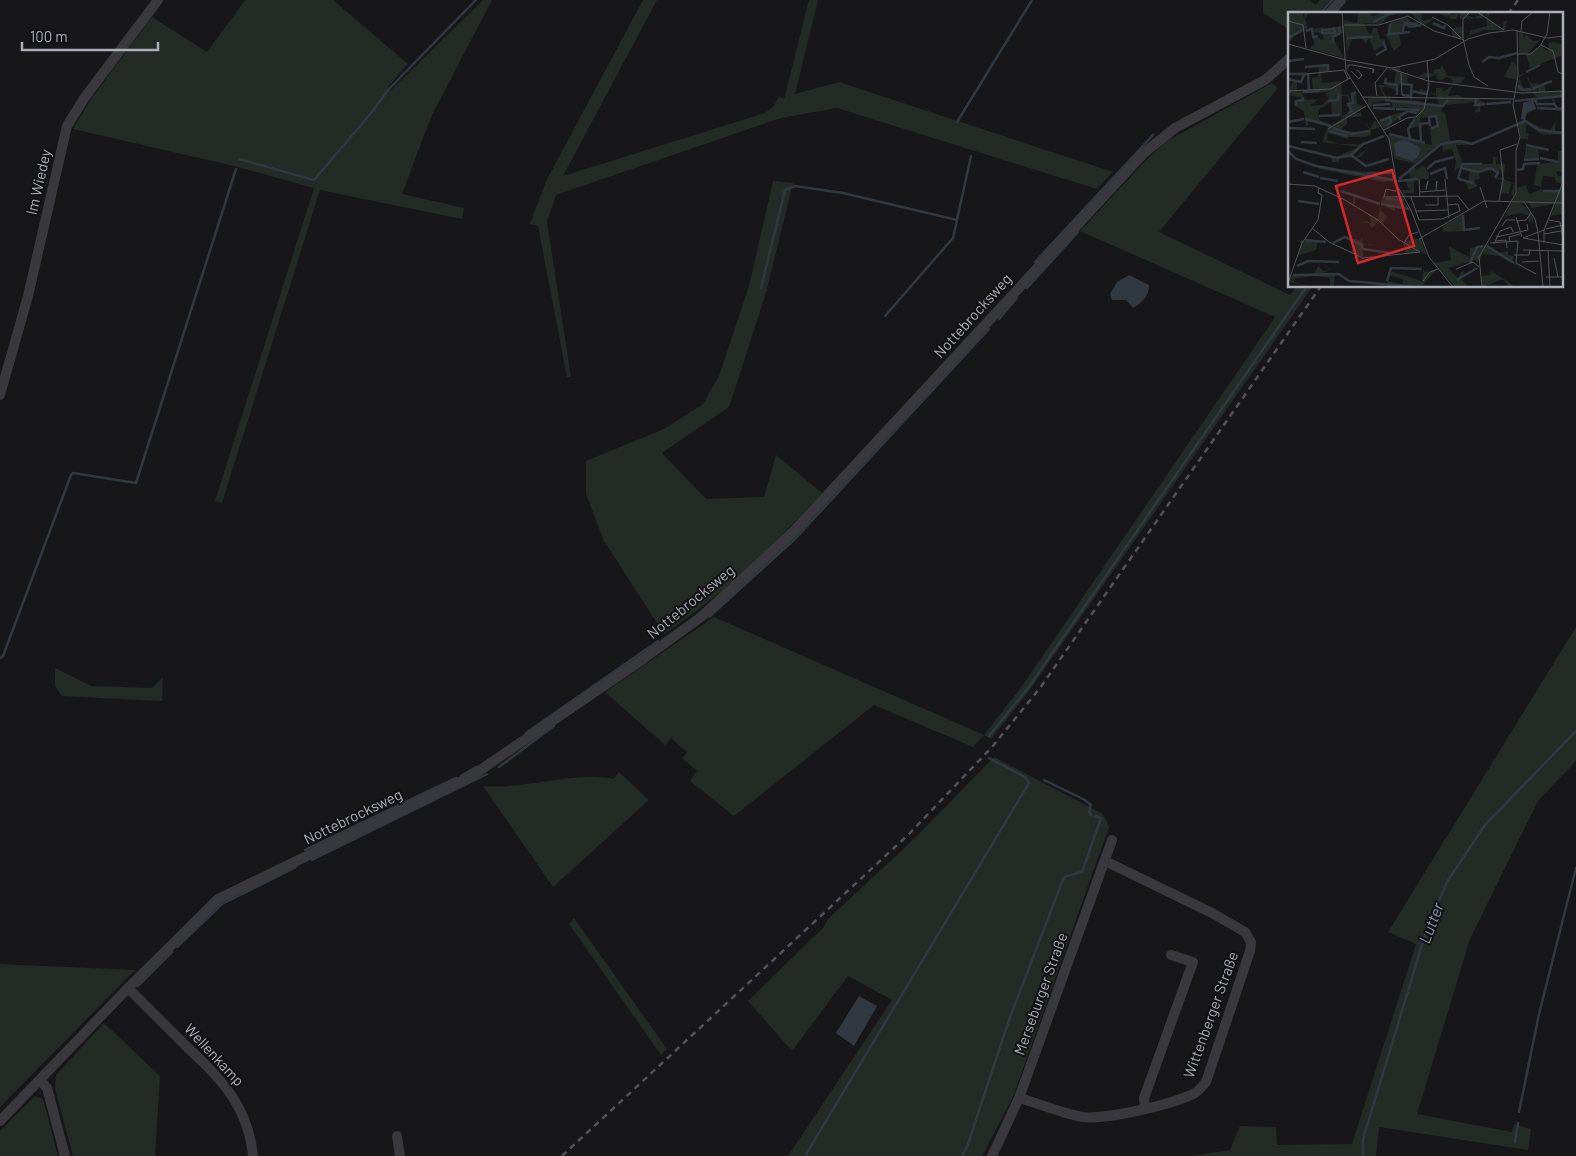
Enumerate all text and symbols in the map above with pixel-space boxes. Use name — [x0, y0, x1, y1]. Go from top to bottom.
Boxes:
inset map — [1288, 12, 1564, 288]
scale bar — [22, 20, 159, 52]
text: 100 m — [30, 27, 68, 45]
street label: Im Wiedey — [22, 147, 54, 217]
street label: Nottebrocksweg — [930, 269, 1015, 361]
street label: Nottebrocksweg — [643, 560, 738, 642]
street label: Nottebrocksweg — [300, 785, 405, 848]
water label: Lutter — [1414, 899, 1447, 946]
street label: Merseburger Straße — [1010, 930, 1071, 1057]
street label: Wittenberger Straße — [1179, 949, 1241, 1080]
street label: Wellenkamp — [181, 1019, 248, 1089]

